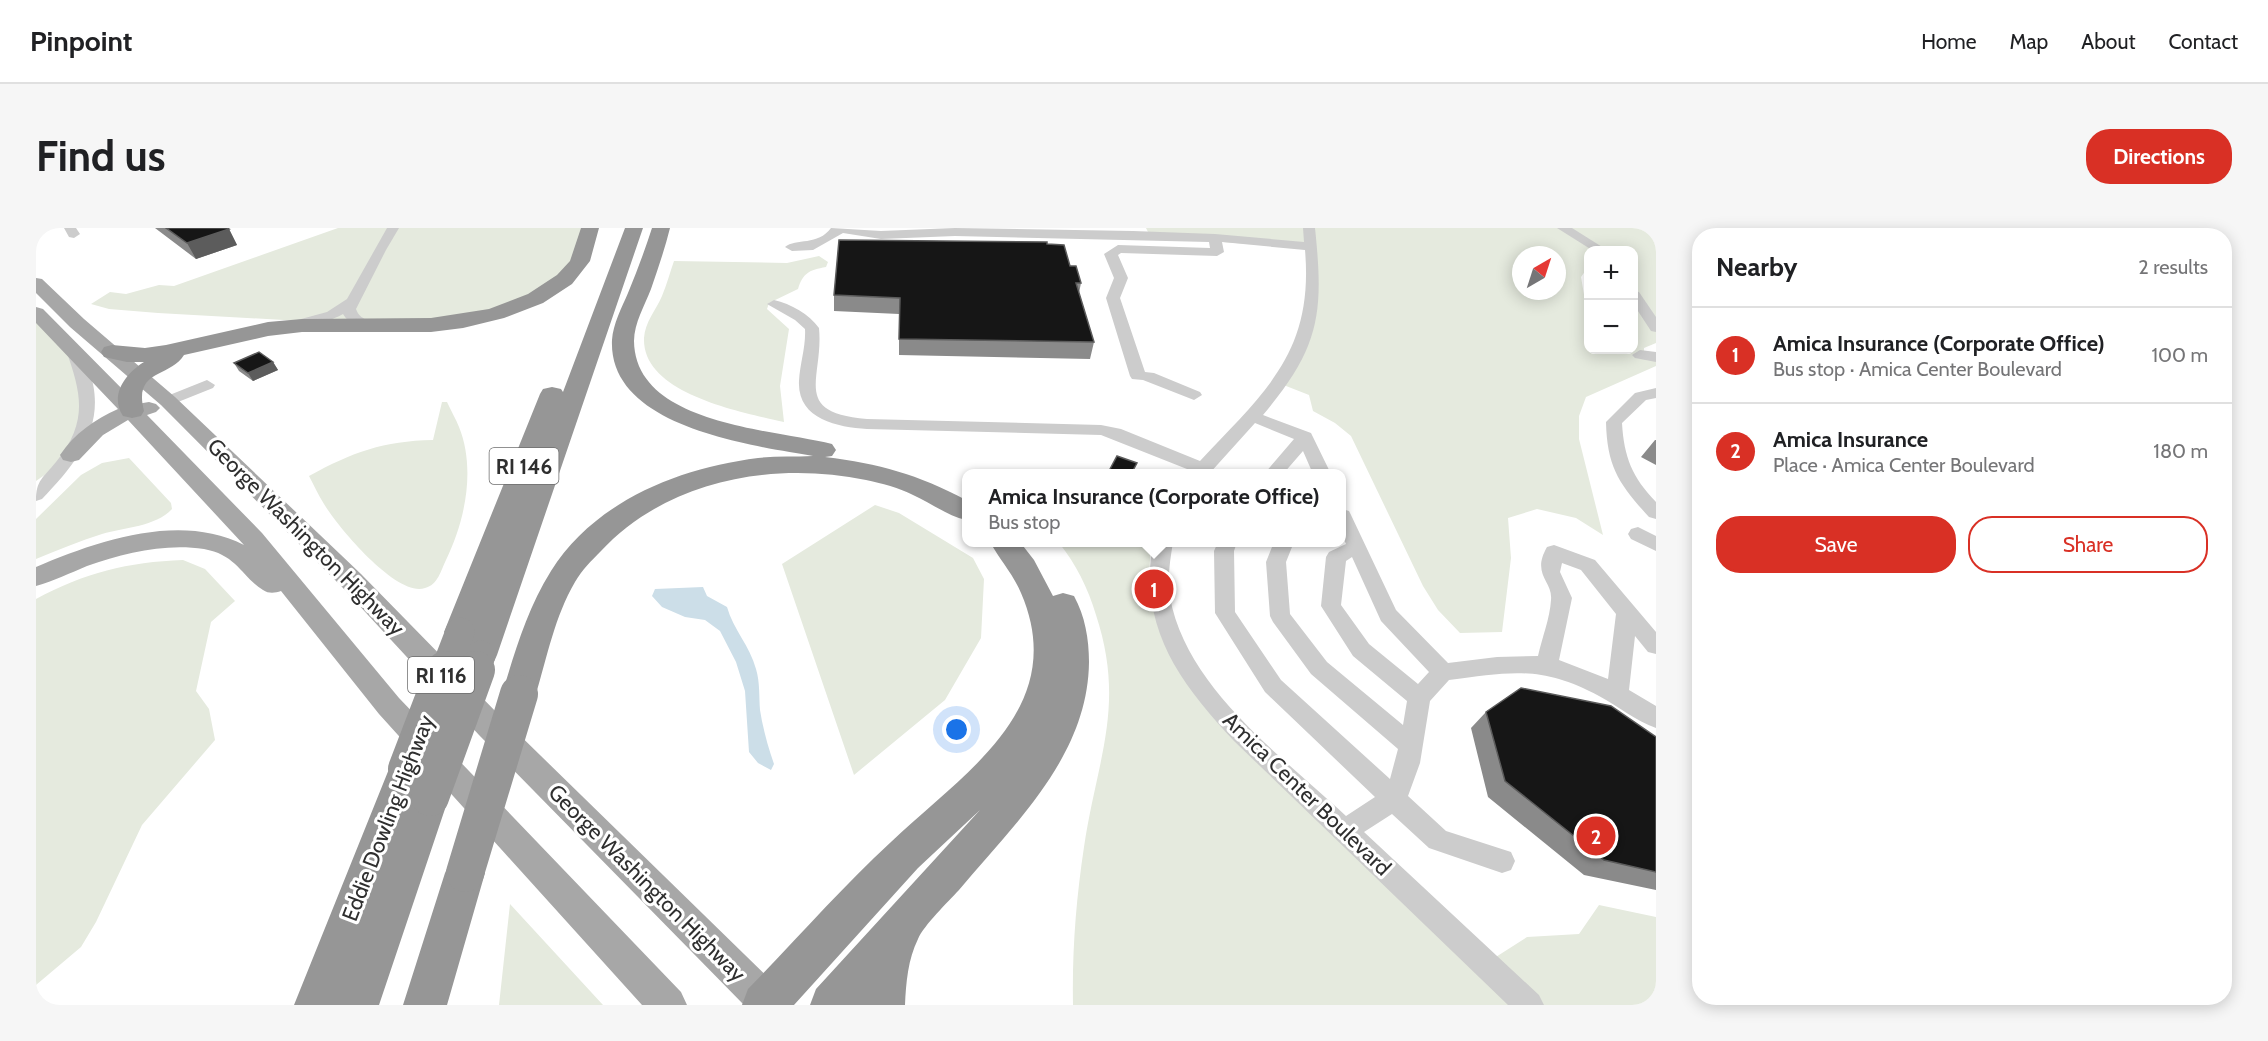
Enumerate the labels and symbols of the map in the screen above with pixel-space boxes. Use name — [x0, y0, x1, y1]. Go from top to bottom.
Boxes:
north arrow — [1512, 246, 1566, 300]
street label: George Washington Highway — [202, 433, 410, 641]
road number: RI 146 — [490, 448, 558, 484]
pin: 1 — [1134, 566, 1174, 612]
road number: RI 116 — [408, 657, 474, 693]
street label: Amica Center Boulevard — [1217, 707, 1397, 881]
street label: Eddie Dowling Highway — [336, 711, 440, 925]
your location — [942, 715, 971, 744]
street label: George Washington Highway — [543, 779, 751, 987]
pin: 2 — [1576, 814, 1616, 858]

